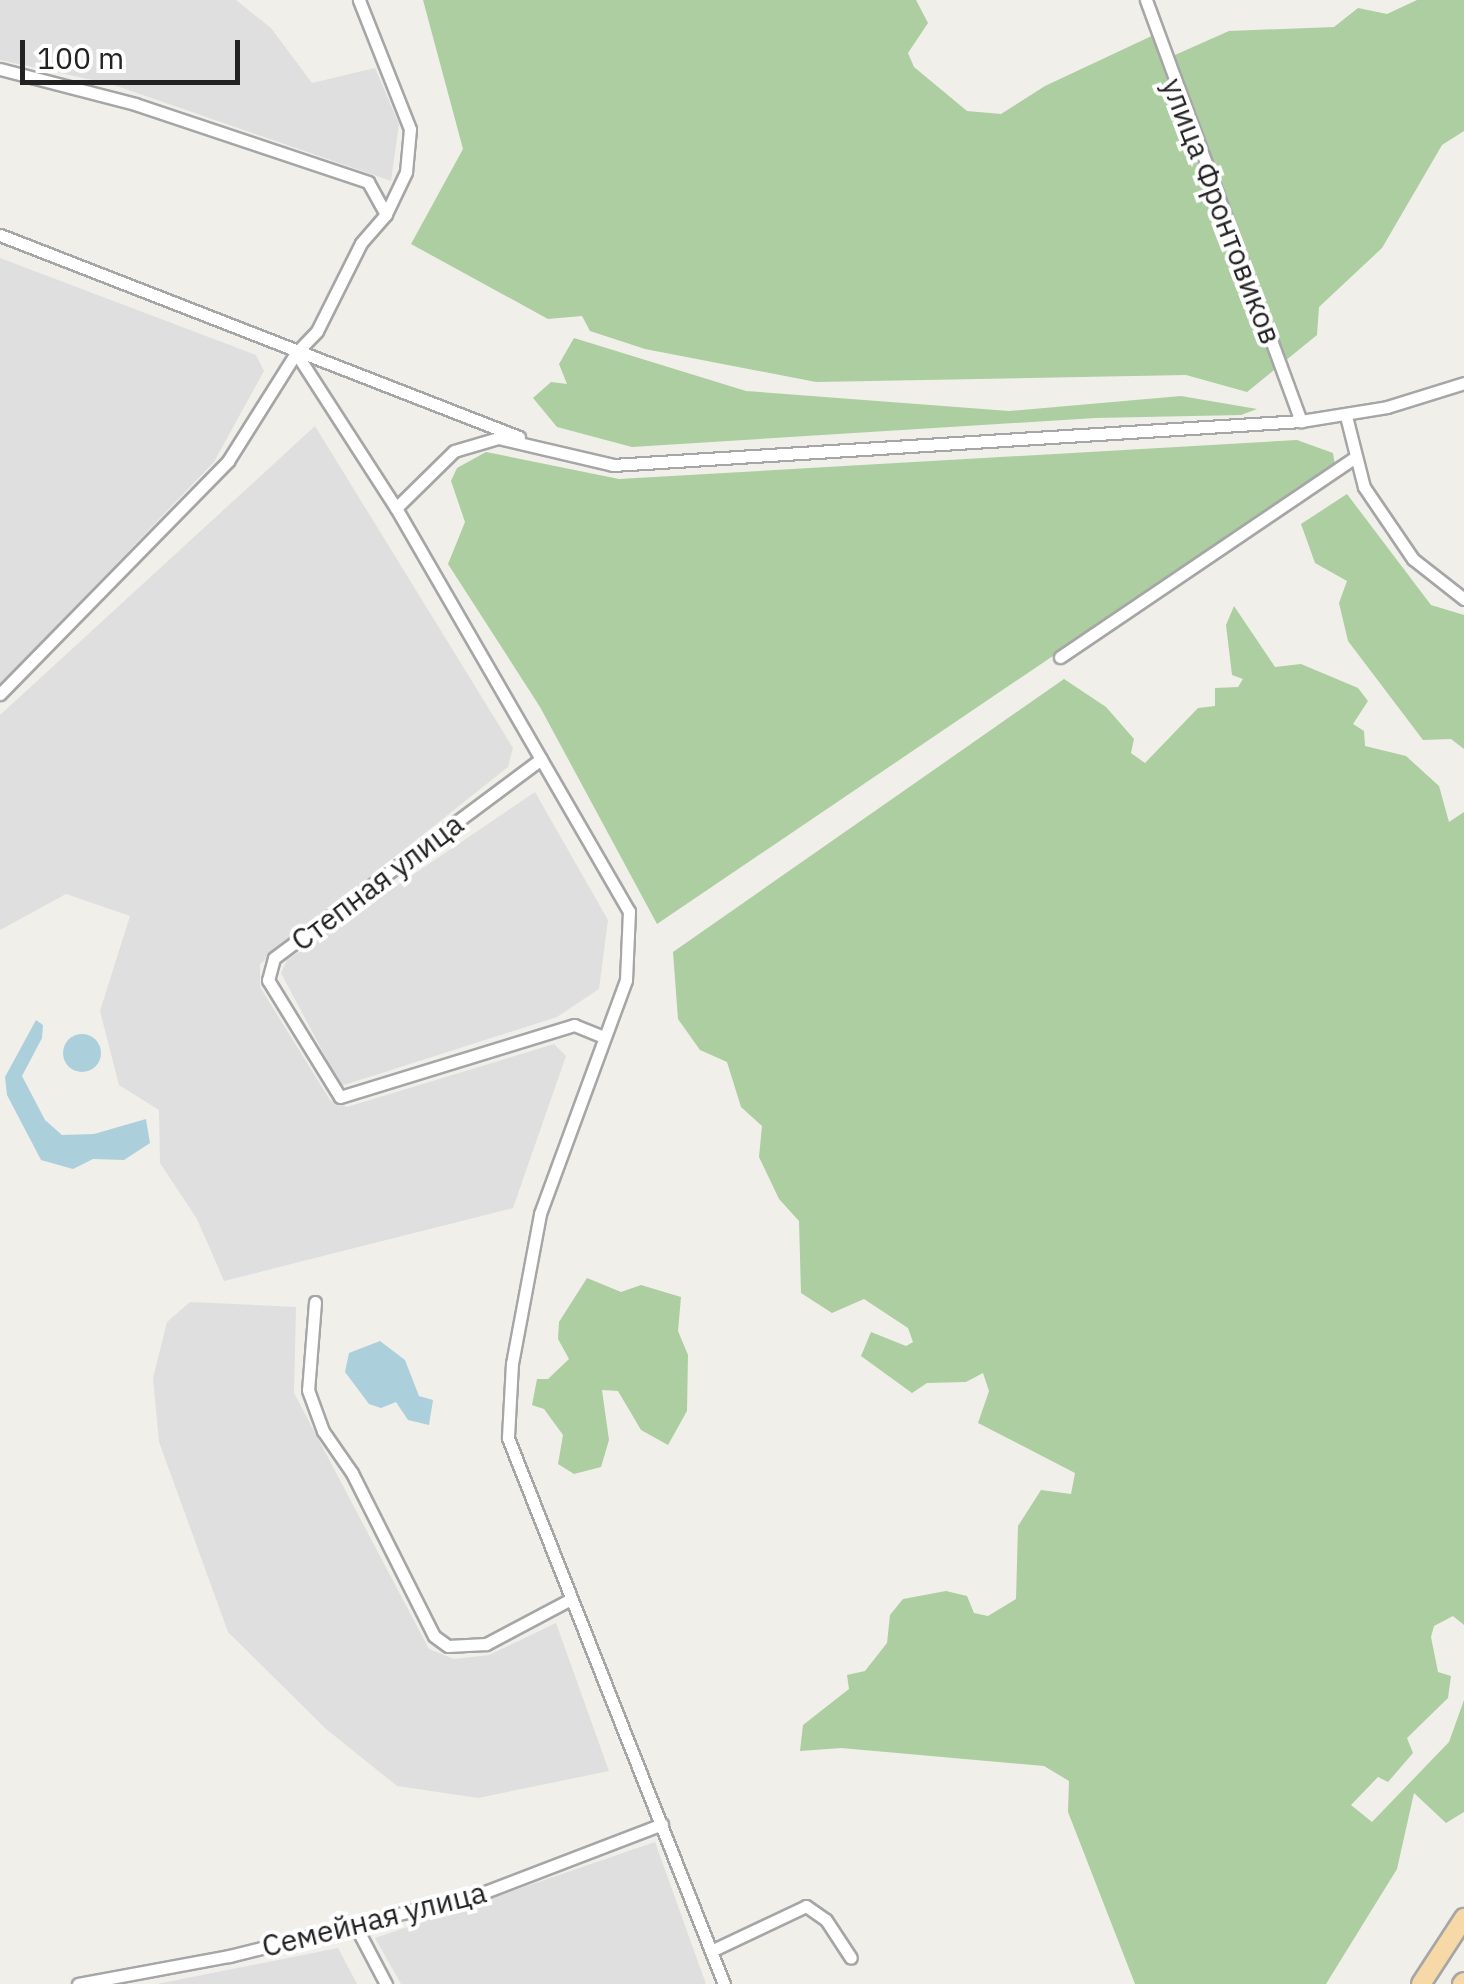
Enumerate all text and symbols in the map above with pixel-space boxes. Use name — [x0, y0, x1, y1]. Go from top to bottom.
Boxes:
scale bar — [25, 20, 245, 82]
text: 100 m — [37, 38, 124, 77]
street label: улица Фронтовиков — [1155, 73, 1289, 349]
street label: Степная улица — [284, 806, 470, 958]
street label: Семейная улица — [258, 1874, 490, 1964]

